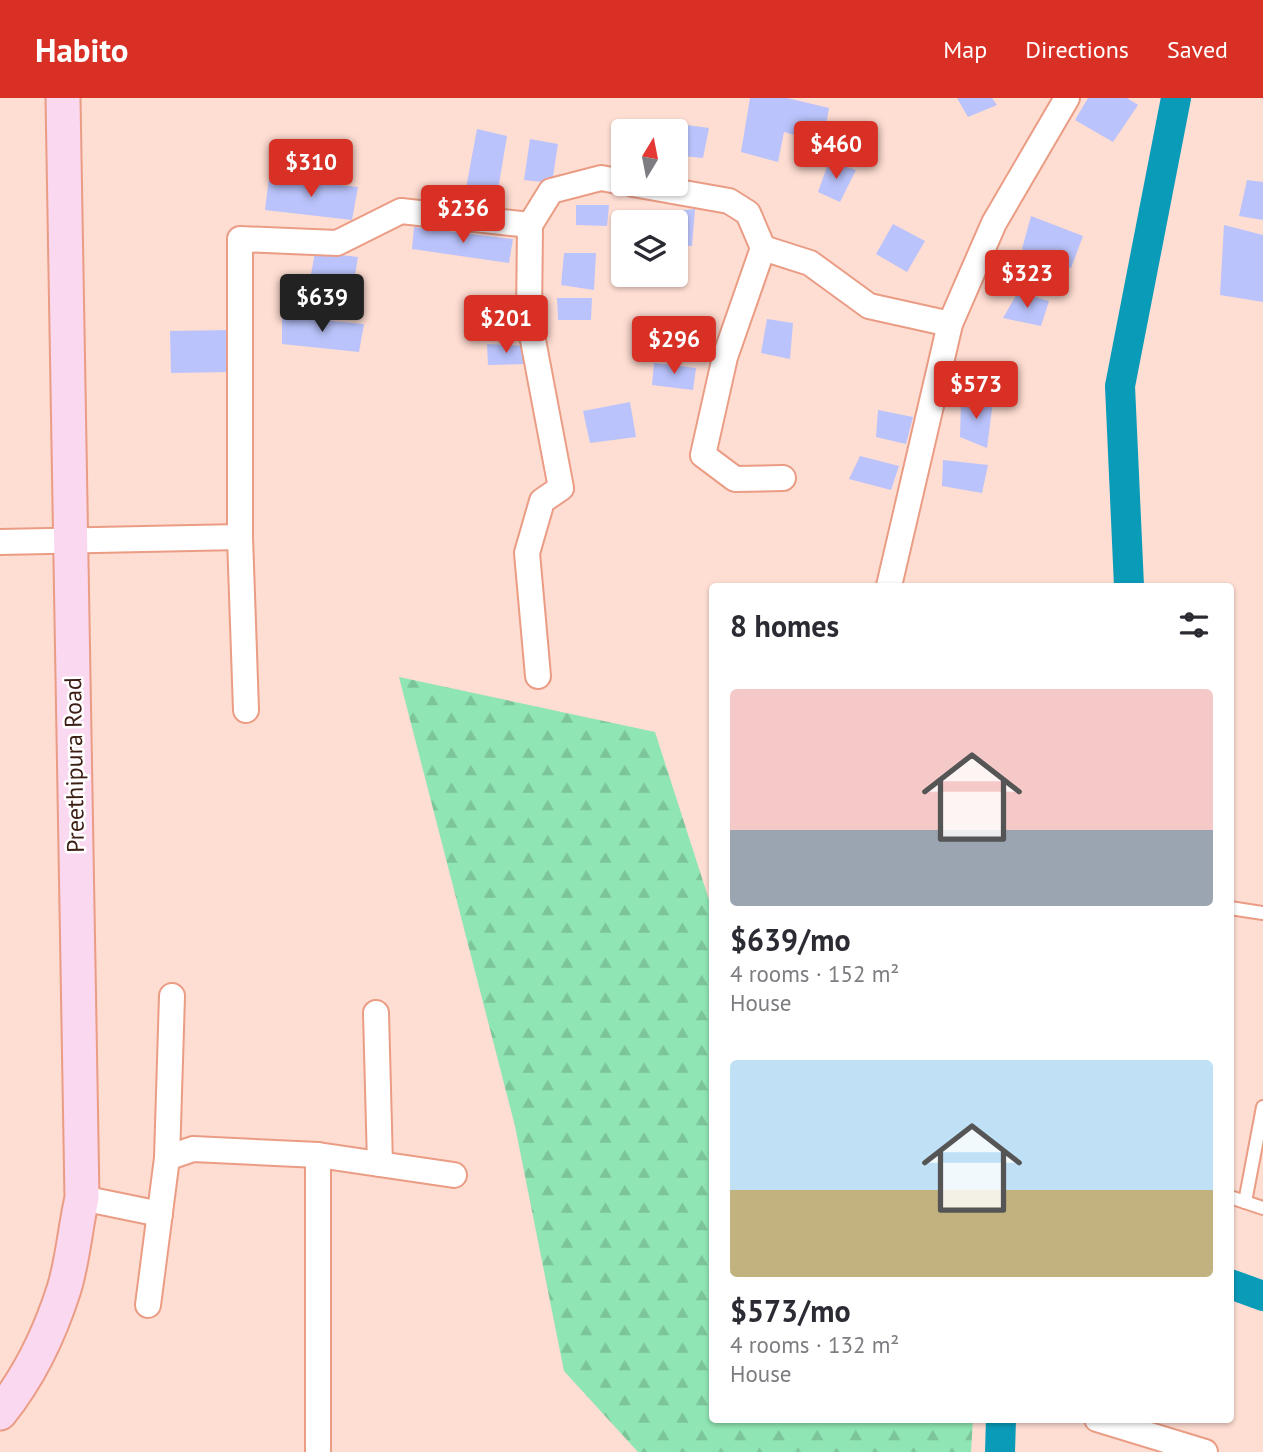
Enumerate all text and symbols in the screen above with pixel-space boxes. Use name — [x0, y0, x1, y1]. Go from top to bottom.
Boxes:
text: Habito — [35, 28, 129, 71]
text: Map — [943, 34, 987, 65]
text: Directions — [1025, 34, 1129, 65]
text: Saved — [1167, 34, 1228, 65]
north arrow — [611, 119, 688, 196]
map controls — [611, 119, 688, 287]
pin: $460 — [795, 122, 877, 181]
text: $460 — [810, 129, 862, 158]
pin: $310 — [270, 140, 352, 199]
text: $310 — [285, 147, 337, 176]
pin: $236 — [422, 186, 504, 245]
text: $236 — [437, 193, 489, 222]
button: layers — [611, 210, 688, 287]
pin: $323 — [986, 250, 1068, 310]
text: $323 — [1001, 258, 1053, 287]
pin: $639 — [281, 274, 363, 334]
text: $639 — [296, 282, 348, 311]
pin: $201 — [465, 296, 547, 355]
text: $201 — [480, 303, 532, 332]
pin: $296 — [633, 316, 715, 376]
text: $296 — [648, 324, 700, 353]
pin: $573 — [935, 362, 1017, 421]
text: $573 — [950, 369, 1002, 398]
text: 8 homes — [730, 606, 839, 645]
icon: filters — [1175, 606, 1213, 644]
street label: Preethipura Road — [57, 677, 91, 853]
icon: home — [909, 734, 1035, 860]
text: $639/mo — [730, 920, 851, 959]
text: 4 rooms · 152 m² — [730, 959, 899, 988]
text: House — [730, 988, 792, 1017]
icon: home — [909, 1105, 1035, 1231]
text: $573/mo — [730, 1291, 851, 1330]
text: 4 rooms · 132 m² — [730, 1330, 899, 1359]
text: House — [730, 1359, 792, 1388]

